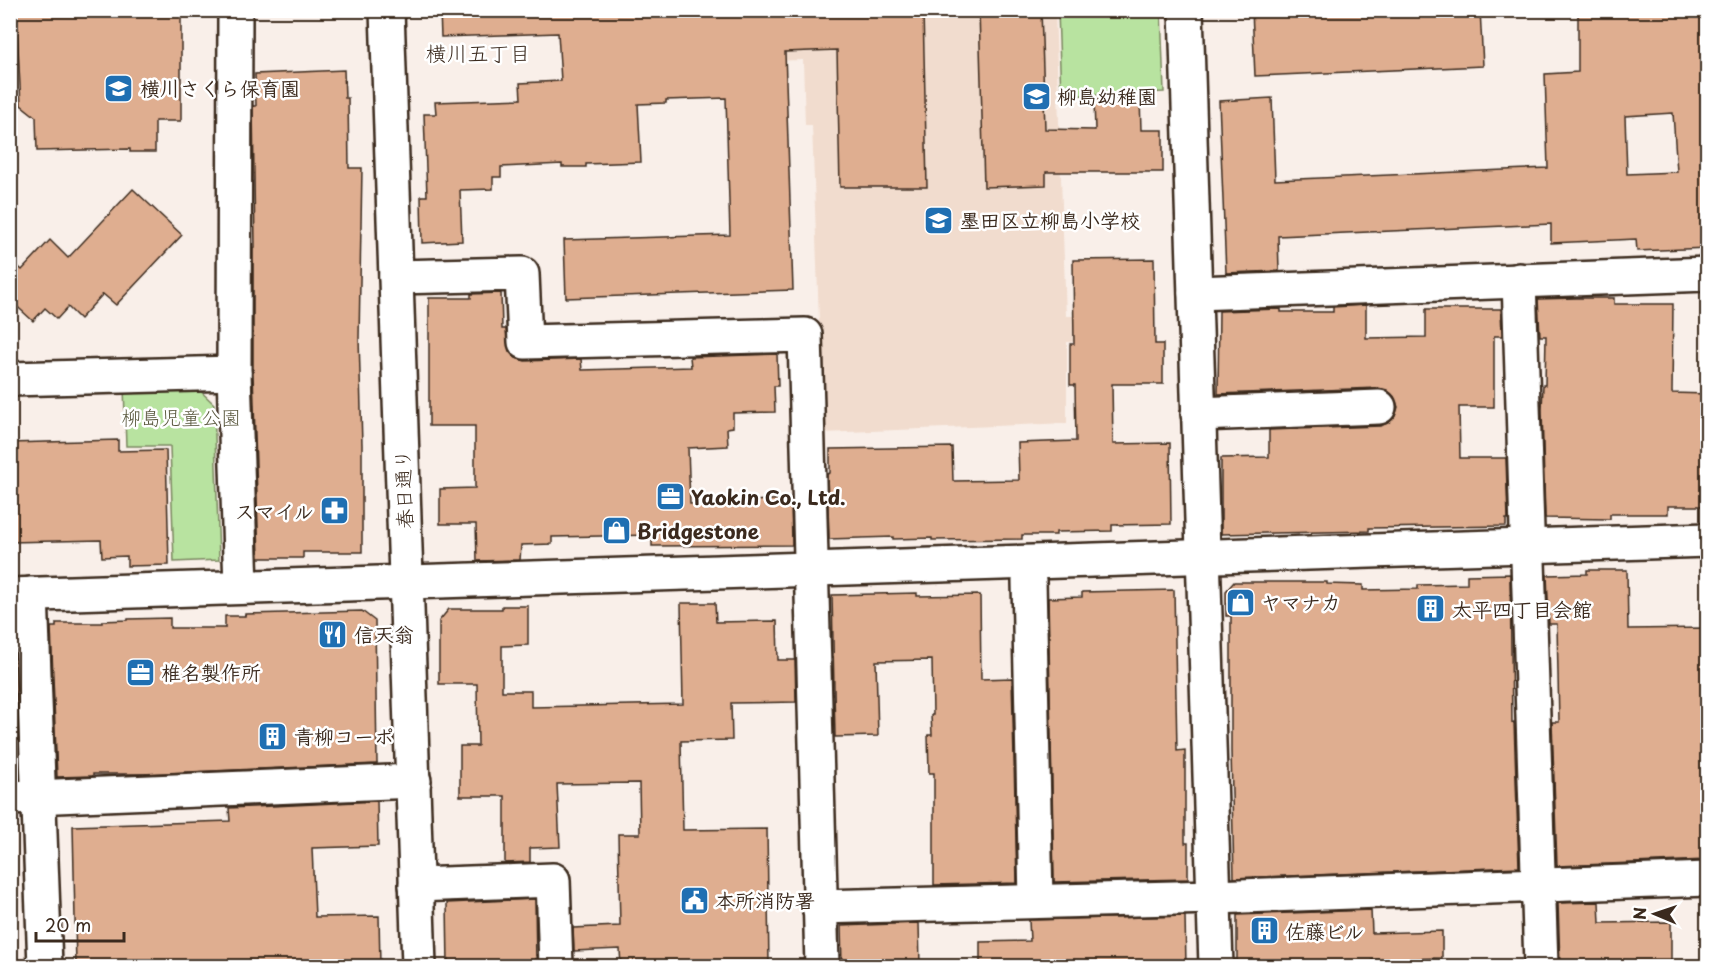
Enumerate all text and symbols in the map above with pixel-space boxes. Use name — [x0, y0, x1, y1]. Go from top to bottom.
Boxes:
district label: 横川五丁目 — [426, 36, 531, 68]
school or university icon: 横川さくら保育園 — [103, 72, 135, 104]
place label: 横川さくら保育園 — [140, 73, 300, 103]
school or university icon: 柳島幼稚園 — [1020, 80, 1052, 112]
place label: 柳島幼稚園 — [1057, 81, 1157, 111]
school or university icon: 墨田区立柳島小学校 — [923, 204, 955, 236]
place label: 墨田区立柳島小学校 — [960, 205, 1140, 235]
park label: 柳島児童公園 — [121, 402, 241, 432]
street label: 春日通り — [387, 449, 419, 529]
office icon: Yaokin Co., Ltd. — [654, 481, 686, 513]
place label: Yaokin Co., Ltd. — [691, 482, 846, 512]
pharmacy icon: スマイル — [319, 495, 351, 527]
place label: スマイル — [235, 496, 314, 526]
shop icon: Bridgestone — [600, 515, 632, 547]
place label: Bridgestone — [637, 516, 759, 546]
shop icon: ヤマナカ — [1224, 586, 1256, 618]
place label: ヤマナカ — [1261, 587, 1341, 617]
building icon: 太平四丁目会館 — [1415, 593, 1447, 625]
place label: 太平四丁目会館 — [1452, 594, 1592, 624]
restaurant icon: 信天翁 — [317, 618, 349, 650]
place label: 信天翁 — [354, 619, 414, 649]
office icon: 椎名製作所 — [124, 656, 156, 688]
place label: 椎名製作所 — [161, 657, 261, 687]
building icon: 青柳コーポ — [257, 720, 289, 752]
place label: 青柳コーポ — [294, 721, 394, 751]
public building icon: 本所消防署 — [678, 884, 710, 916]
north arrow — [1625, 884, 1685, 944]
place label: 本所消防署 — [715, 885, 815, 915]
scale bar — [36, 905, 124, 943]
text: N — [1627, 907, 1651, 920]
text: 20 m — [45, 911, 91, 938]
building icon: 佐藤ビル — [1248, 915, 1280, 947]
place label: 佐藤ビル — [1285, 916, 1365, 946]

